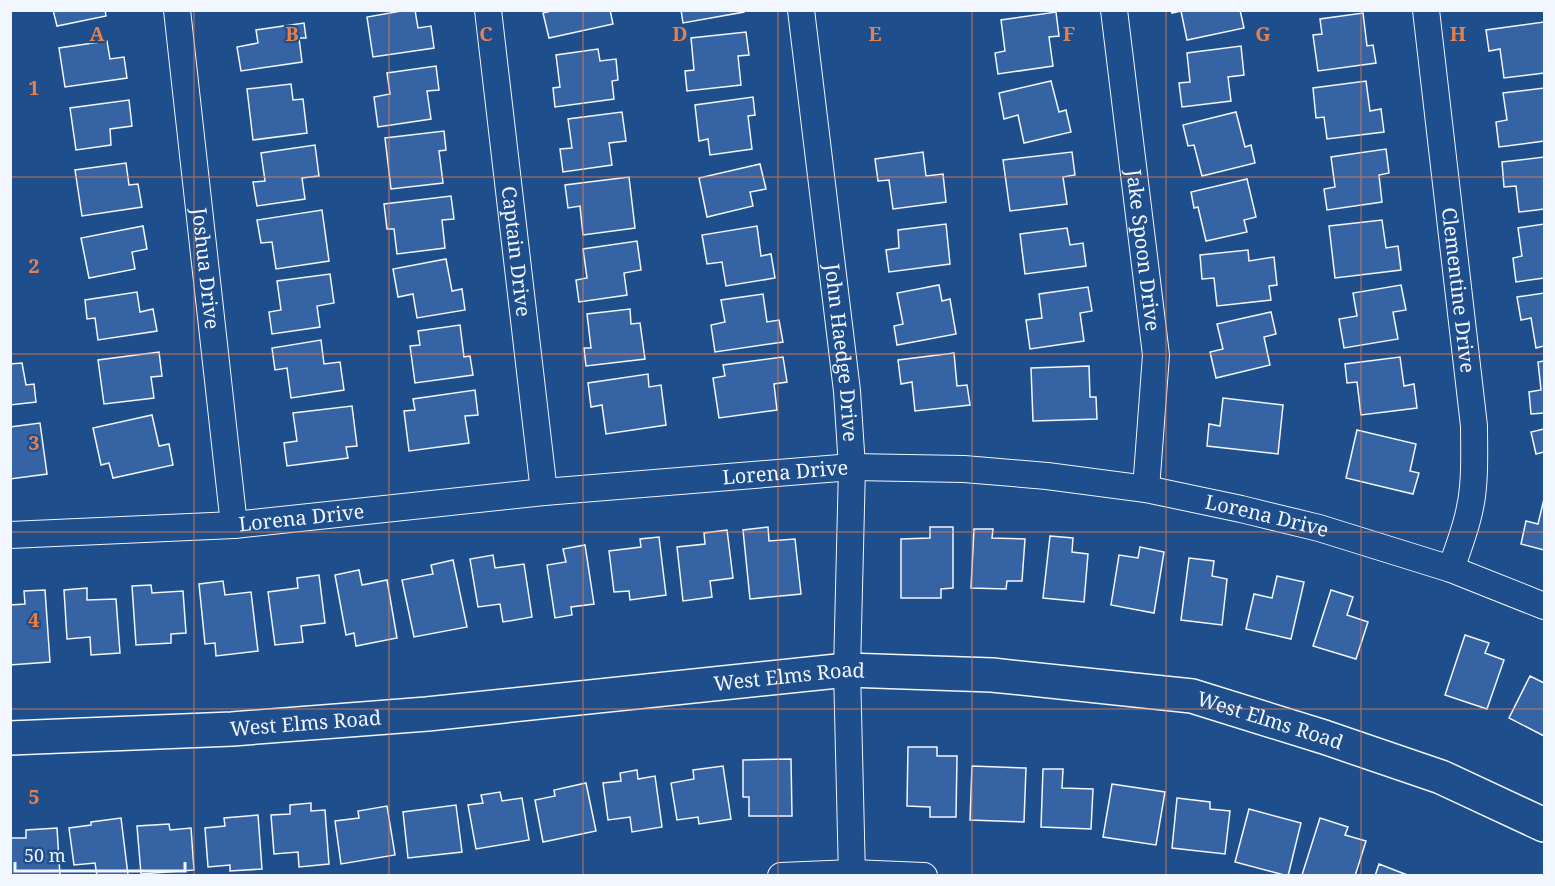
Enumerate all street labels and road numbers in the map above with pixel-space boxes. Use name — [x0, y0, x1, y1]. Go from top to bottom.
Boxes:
street label: Jake Spoon Drive — [1120, 167, 1167, 333]
street label: Captain Drive — [496, 185, 538, 318]
street label: Joshua Drive — [186, 205, 226, 331]
street label: Clementine Drive — [1436, 206, 1482, 374]
street label: John Haedge Drive — [819, 261, 864, 442]
street label: Lorena Drive — [721, 453, 849, 490]
street label: Lorena Drive — [1203, 488, 1332, 543]
street label: Lorena Drive — [237, 497, 366, 537]
street label: West Elms Road — [712, 655, 865, 697]
street label: West Elms Road — [1194, 684, 1347, 756]
street label: West Elms Road — [229, 704, 382, 742]

